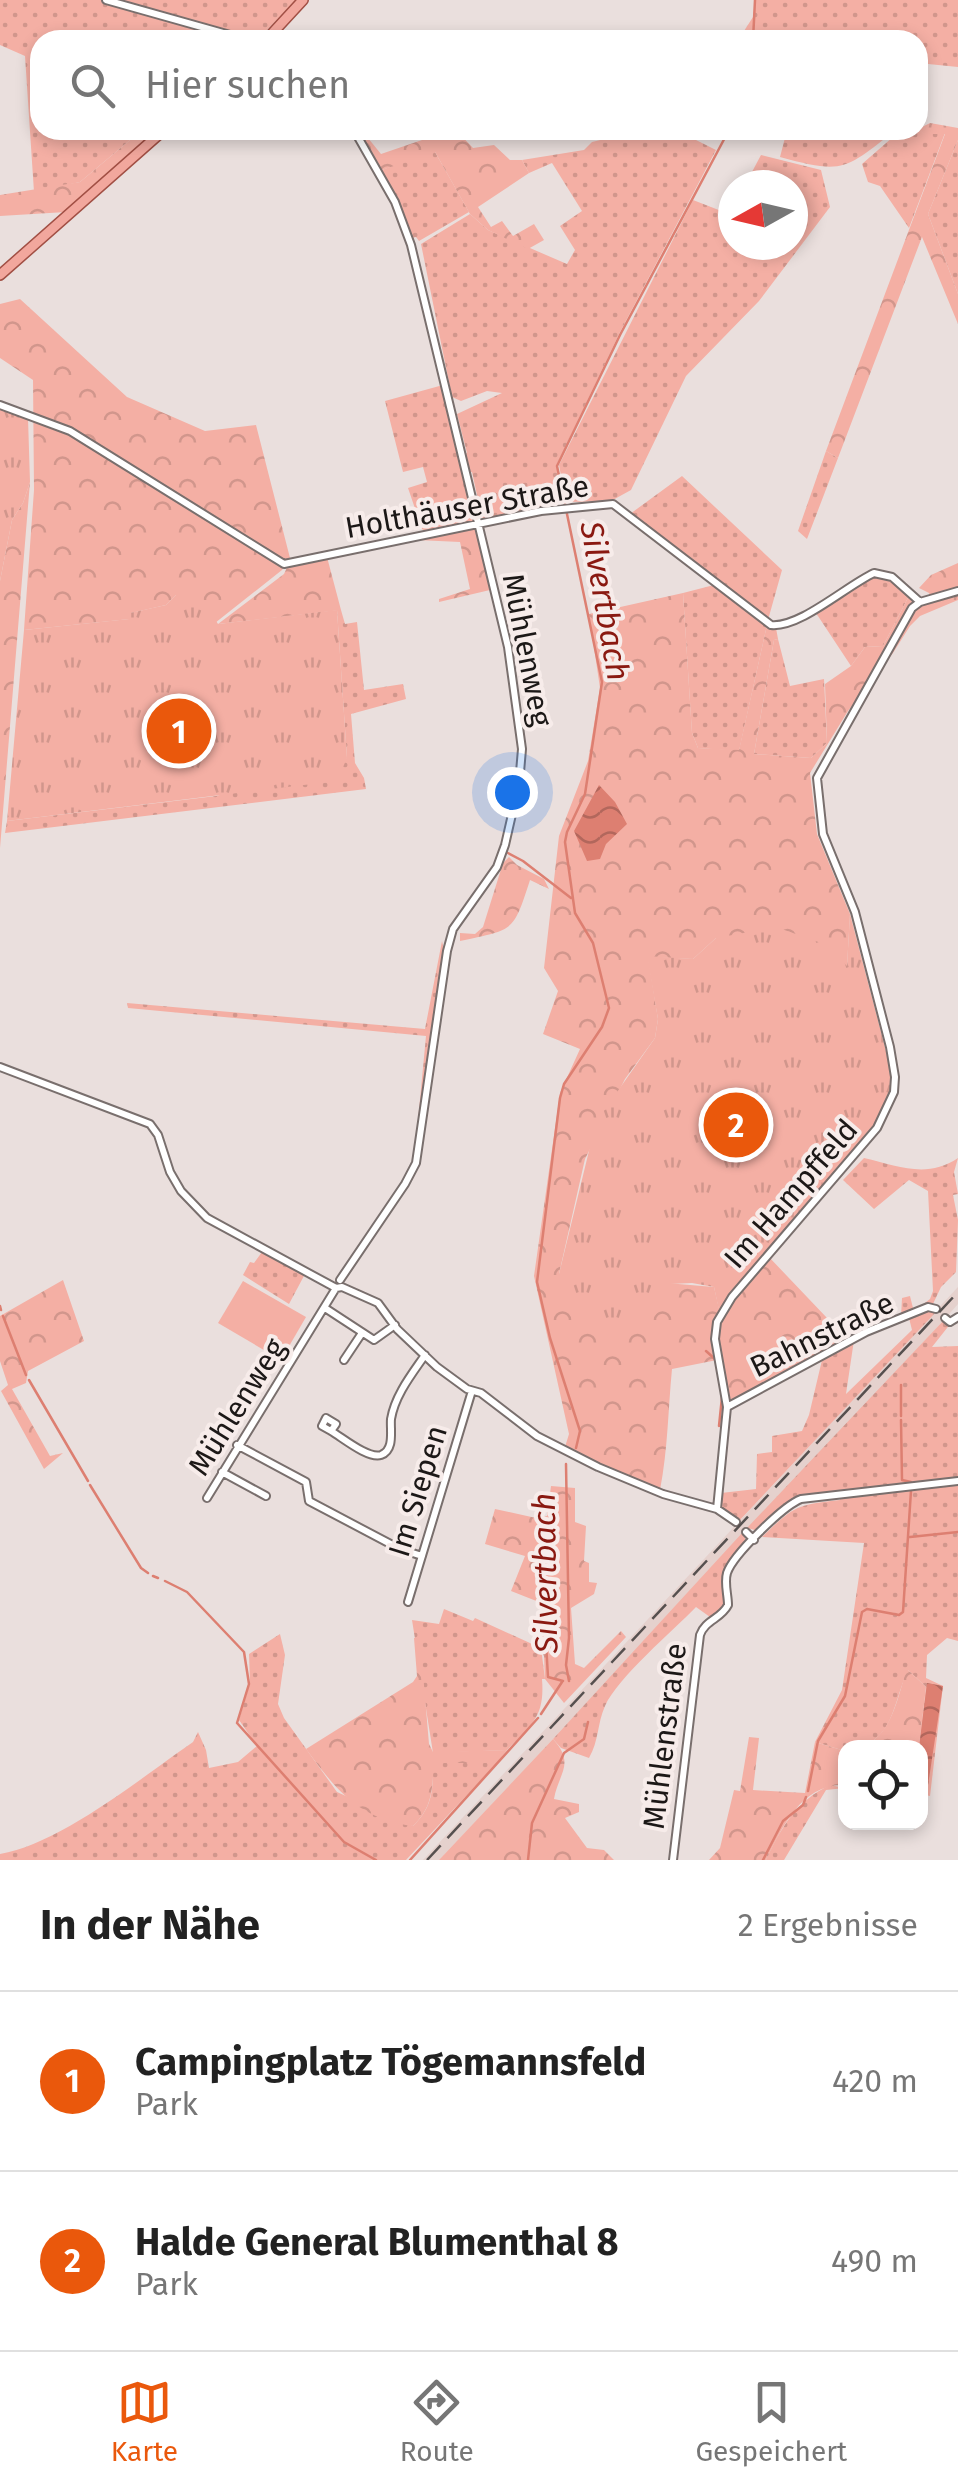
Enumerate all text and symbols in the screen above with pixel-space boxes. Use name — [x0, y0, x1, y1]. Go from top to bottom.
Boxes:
search box — [30, 30, 928, 140]
icon: search — [65, 58, 120, 113]
text: Hier suchen — [145, 62, 350, 108]
north arrow — [718, 170, 808, 260]
street label: Holthäuser Straße — [342, 468, 592, 546]
water label: Silvertbach — [572, 517, 638, 684]
street label: Mühlenweg — [495, 571, 559, 730]
pin: 1 — [146, 694, 212, 768]
your location — [487, 767, 538, 818]
pin: 2 — [704, 1088, 768, 1162]
street label: Im Hampffeld — [717, 1112, 865, 1276]
street label: Bahnstraße — [744, 1285, 900, 1385]
street label: Mühlenweg — [181, 1332, 293, 1482]
street label: Im Siepen — [381, 1421, 455, 1561]
water label: Silvertbach — [525, 1492, 565, 1655]
street label: Mühlenstraße — [636, 1641, 694, 1831]
map controls — [838, 1740, 928, 1830]
button: locate — [838, 1740, 928, 1830]
text: In der Nähe — [40, 1900, 260, 1950]
text: 2 Ergebnisse — [738, 1906, 918, 1944]
text: Campingplatz Tögemannsfeld — [135, 2039, 646, 2085]
text: 1 — [65, 2062, 80, 2100]
text: 420 m — [832, 2062, 918, 2100]
text: Park — [135, 2085, 198, 2123]
text: Halde General Blumenthal 8 — [135, 2219, 619, 2265]
text: 2 — [64, 2242, 81, 2280]
text: 490 m — [831, 2242, 918, 2280]
text: Park — [135, 2265, 198, 2303]
tab: Karte — [111, 2375, 178, 2468]
tab: Route — [400, 2375, 474, 2468]
tab: Gespeichert — [695, 2375, 847, 2468]

